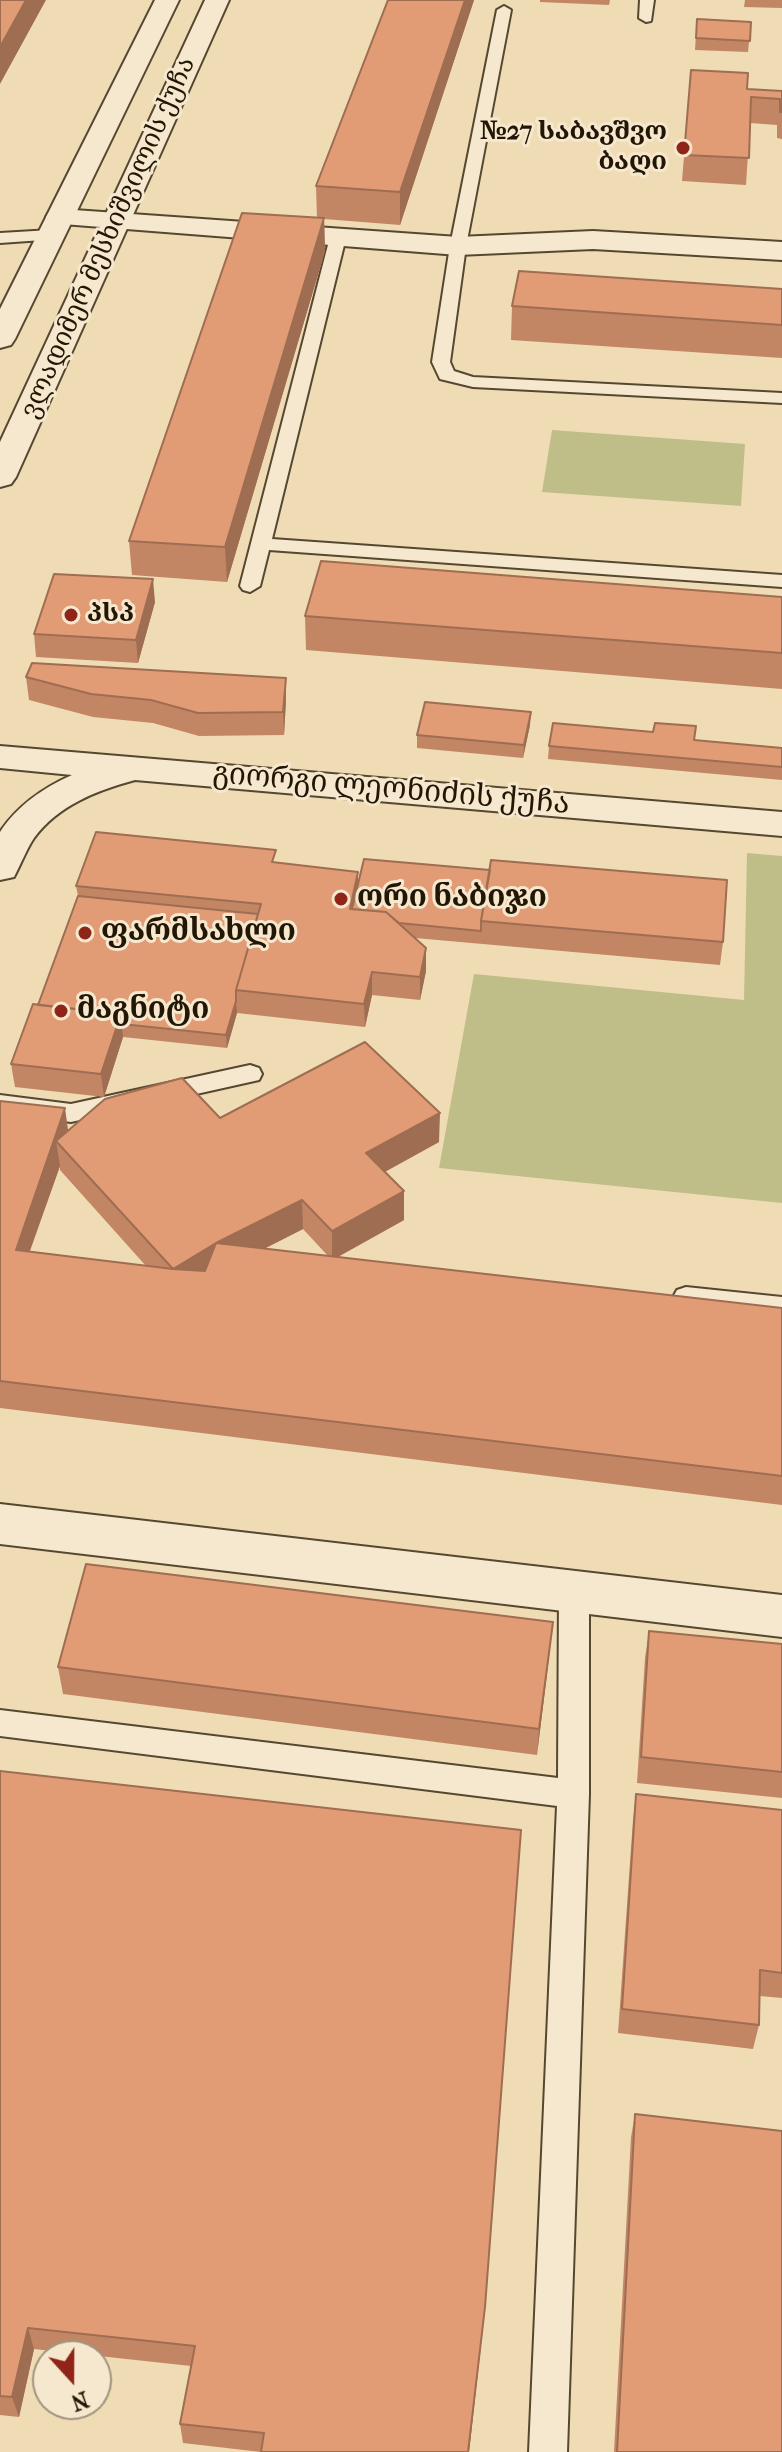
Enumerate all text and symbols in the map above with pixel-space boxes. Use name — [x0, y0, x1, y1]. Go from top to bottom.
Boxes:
street label: ვლადიმერ მესხიშვილის ქუჩა — [15, 53, 203, 423]
place label: №27 საბავშვო ბაღი — [480, 117, 667, 178]
marker: №27 საბავშვო ბაღი — [674, 139, 692, 157]
place label: პსპ — [87, 599, 134, 631]
marker: პსპ — [62, 606, 80, 624]
street label: გიორგი ლეონიძის ქუჩა — [211, 756, 571, 824]
place label: ორი ნაბიჯი — [357, 881, 547, 917]
marker: ორი ნაბიჯი — [332, 890, 350, 908]
place label: ფარმსახლი — [101, 915, 296, 951]
marker: ფარმსახლი — [76, 924, 94, 942]
place label: მაგნიტი — [77, 993, 209, 1029]
marker: მაგნიტი — [52, 1002, 70, 1020]
north arrow — [32, 2340, 112, 2420]
text: N — [67, 2385, 92, 2416]

